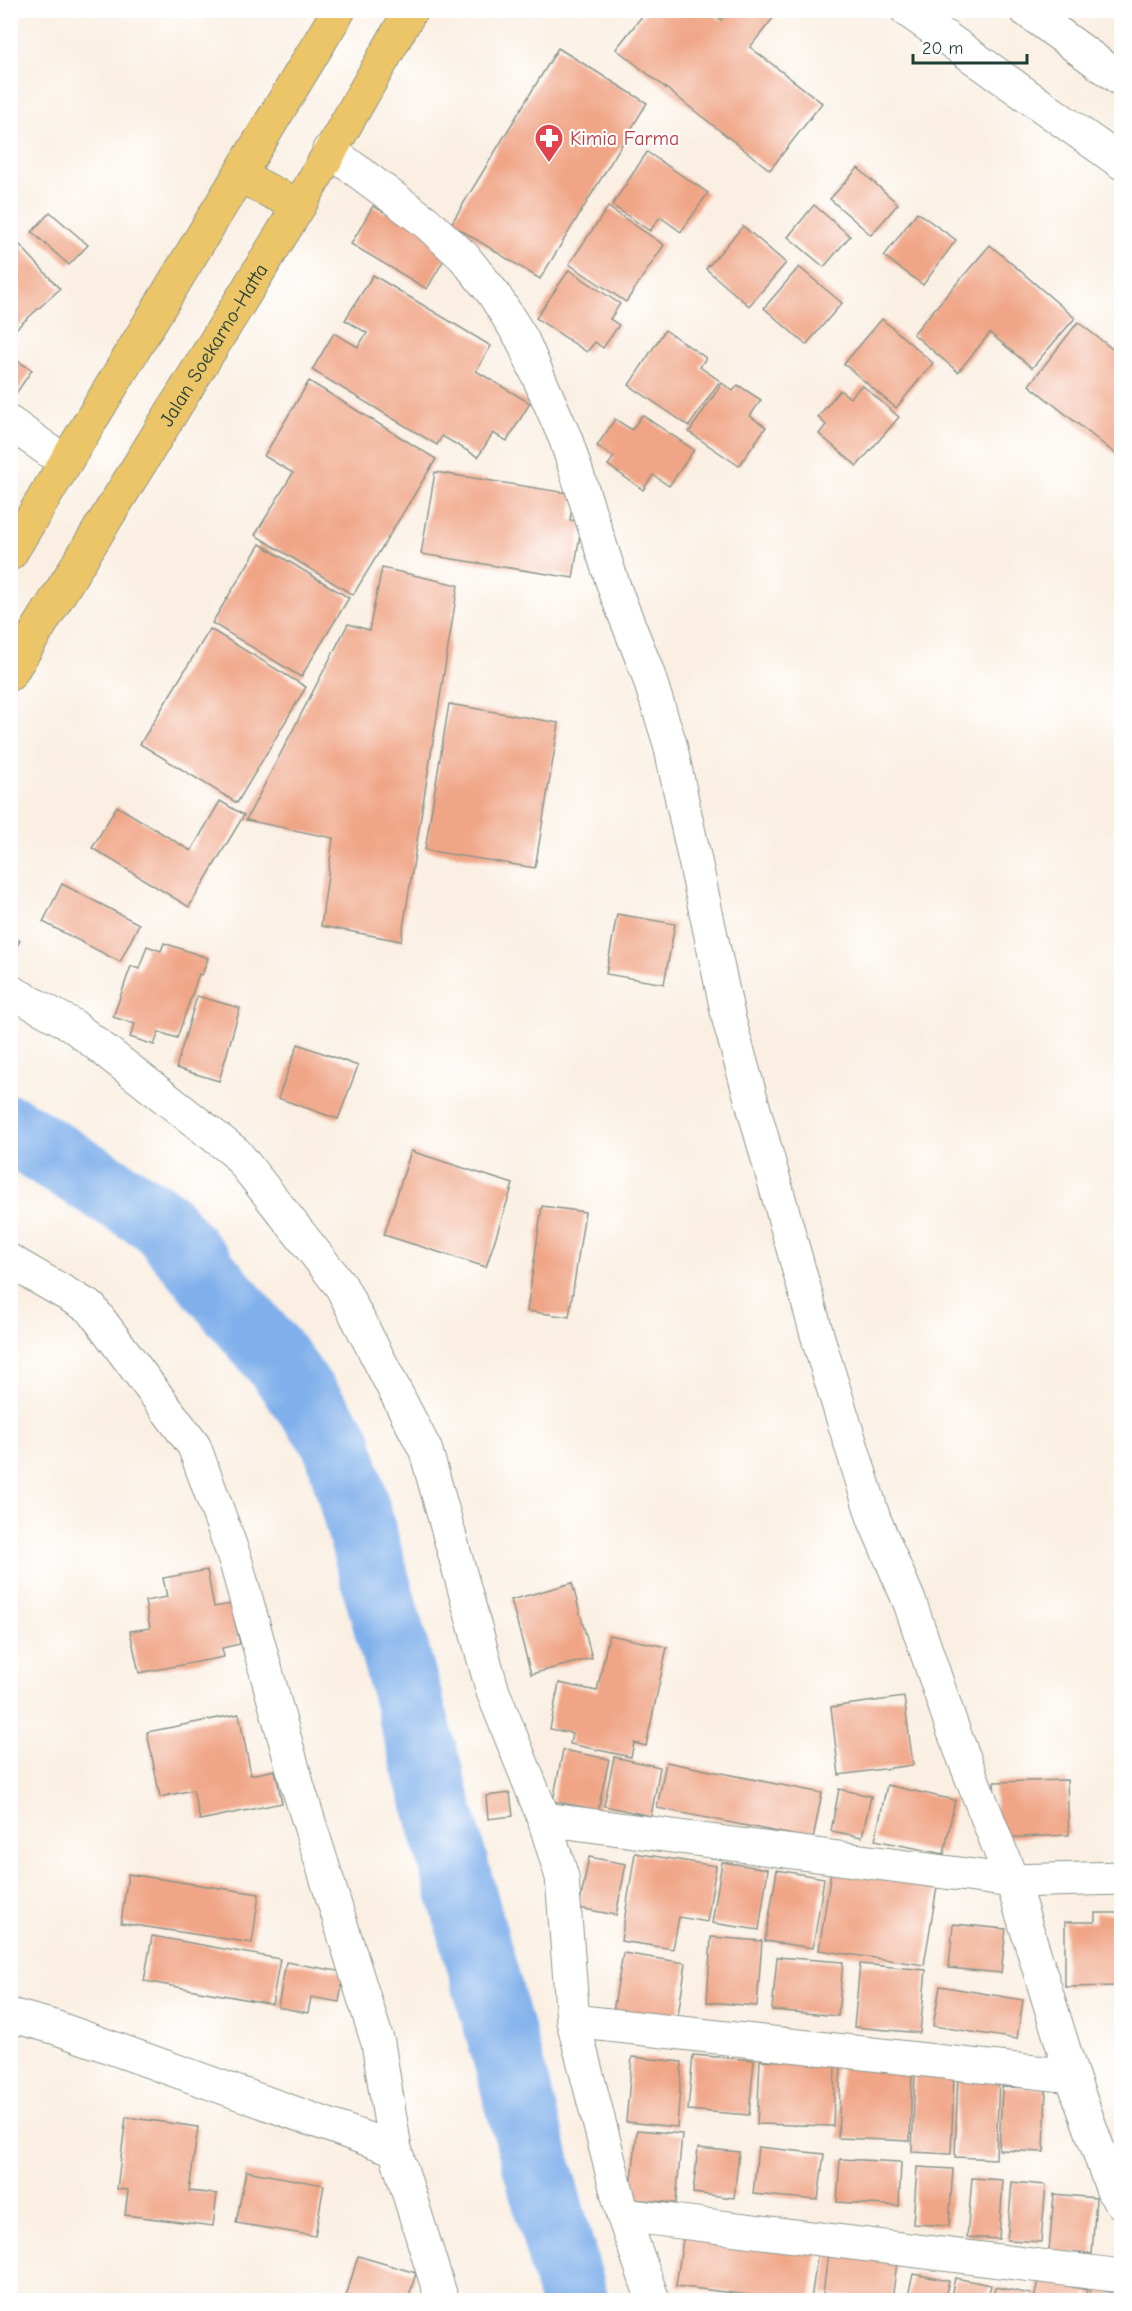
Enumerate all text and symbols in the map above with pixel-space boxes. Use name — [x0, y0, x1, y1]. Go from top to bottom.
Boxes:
scale bar — [913, 27, 1027, 65]
text: 20 m — [922, 38, 963, 59]
pharmacy icon: Kimia Farma — [533, 122, 565, 164]
place label: Kimia Farma — [570, 127, 679, 150]
street label: Jalan Soekarno-Hatta — [154, 259, 272, 430]

